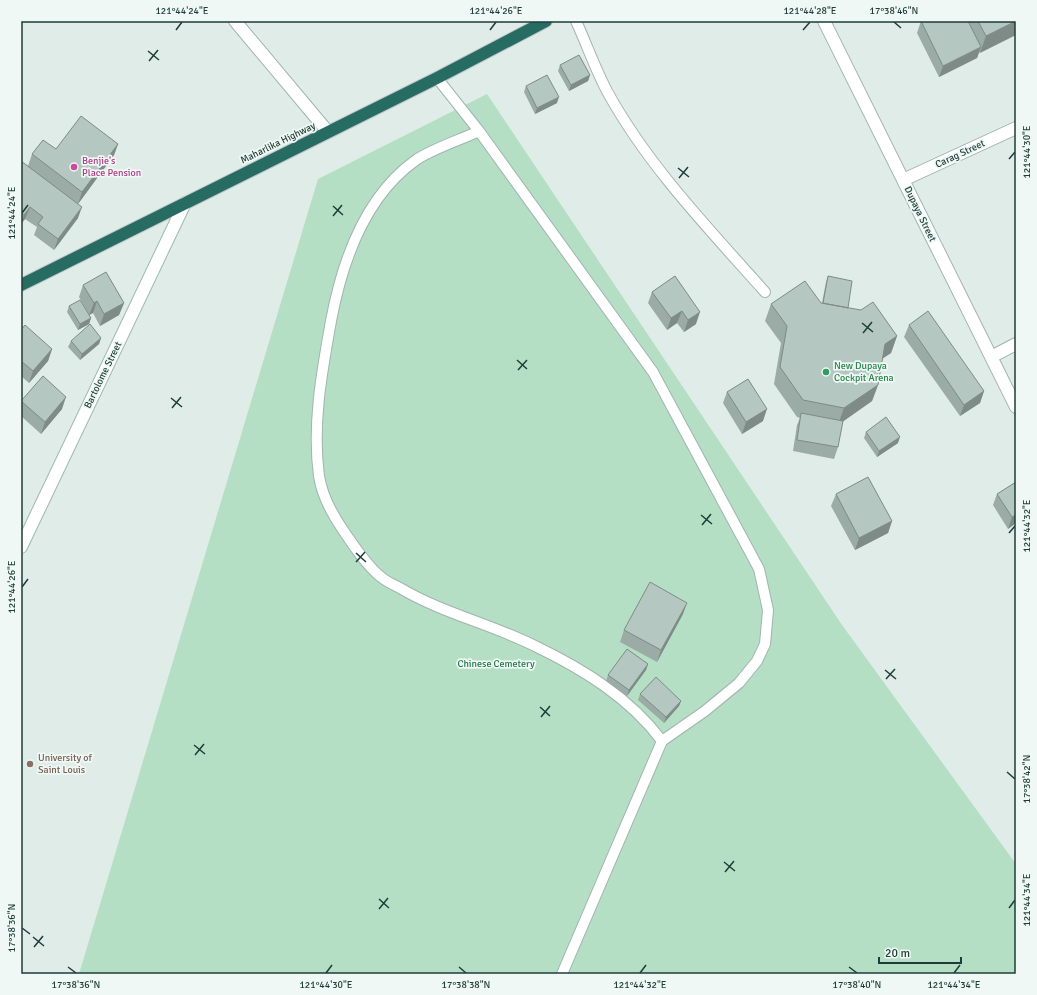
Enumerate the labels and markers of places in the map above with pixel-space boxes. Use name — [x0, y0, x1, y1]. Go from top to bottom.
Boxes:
place label: Benjie's Place Pension — [82, 155, 141, 179]
marker: Benjie's Place Pension — [69, 162, 79, 172]
place label: New Dupaya Cockpit Arena — [834, 360, 894, 384]
marker: New Dupaya Cockpit Arena — [821, 367, 831, 377]
place label: University of Saint Louis — [38, 752, 92, 776]
marker: University of Saint Louis — [25, 759, 35, 769]

